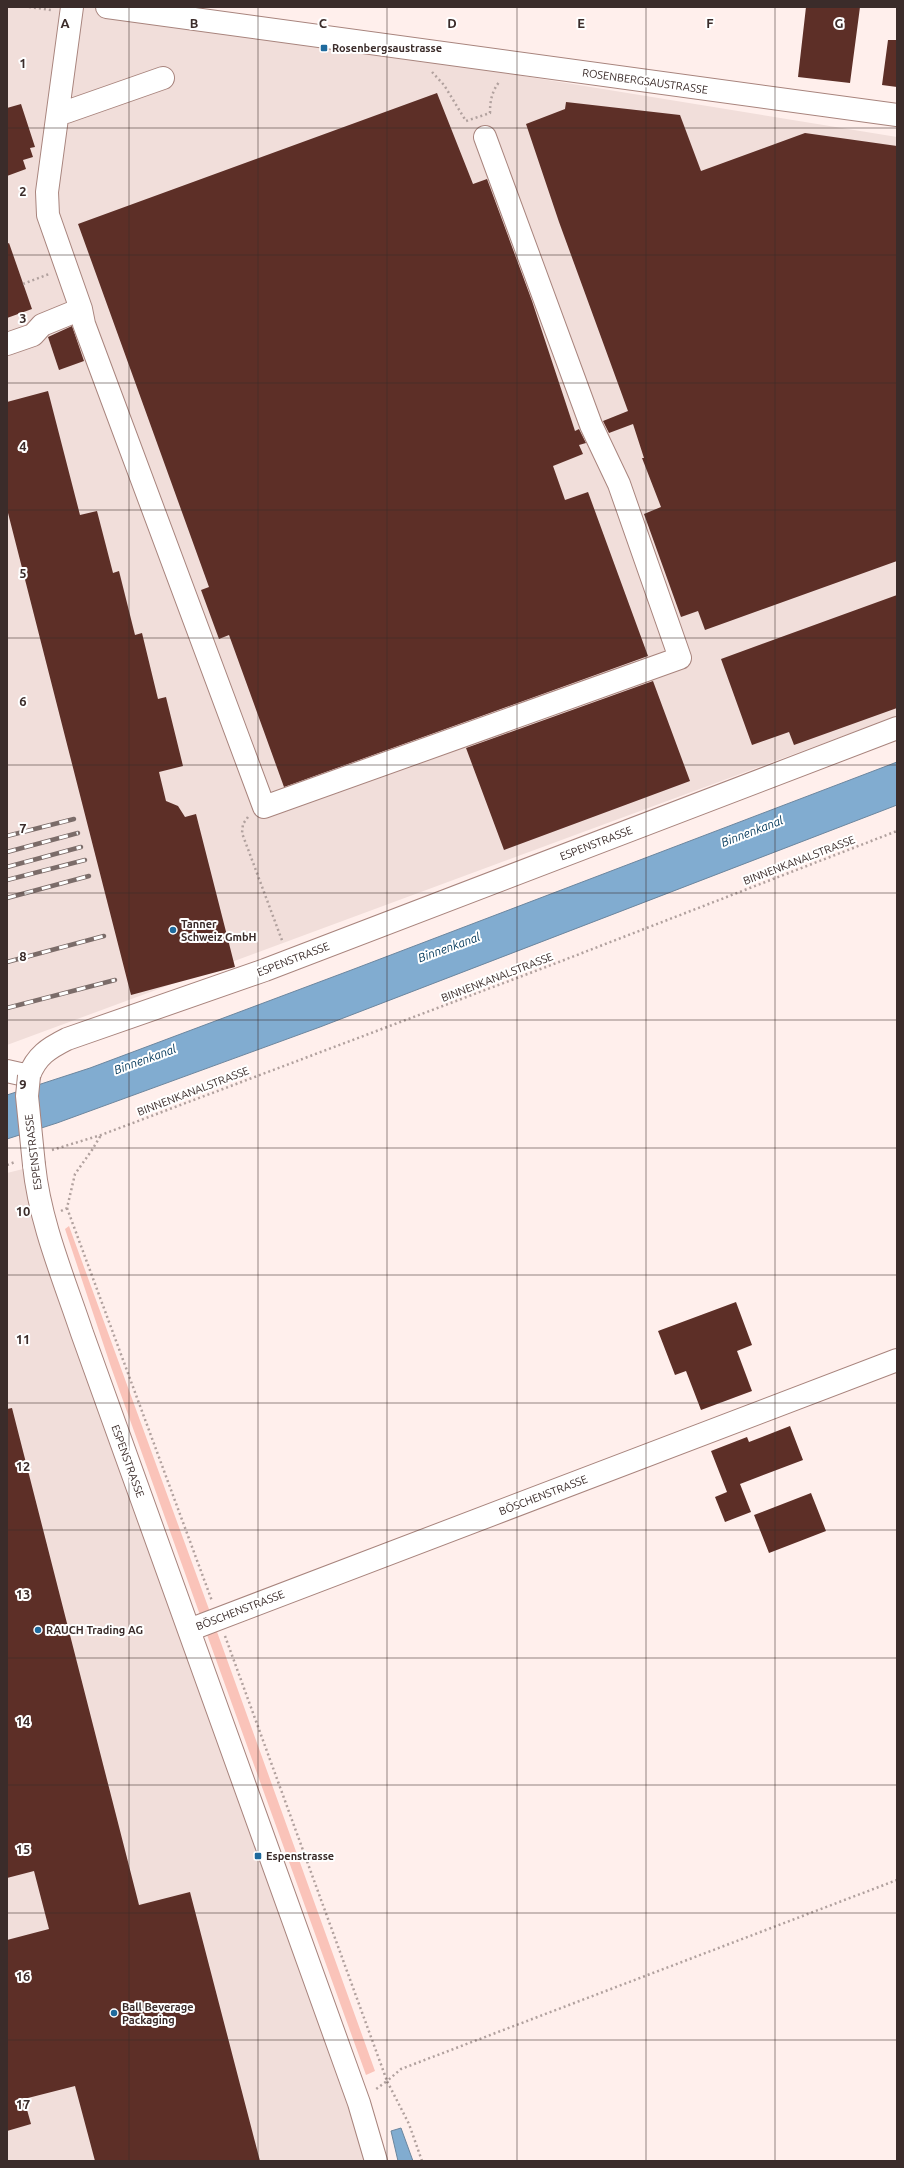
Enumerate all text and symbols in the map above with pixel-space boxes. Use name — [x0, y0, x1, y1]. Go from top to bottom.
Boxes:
text: A — [60, 16, 70, 30]
text: B — [190, 16, 199, 30]
text: C — [319, 16, 328, 30]
text: D — [447, 16, 457, 30]
text: E — [577, 16, 585, 30]
text: F — [706, 16, 714, 30]
text: G — [835, 16, 844, 30]
place label: Rosenbergsaustrasse — [332, 42, 442, 54]
marker: Rosenbergsaustrasse — [319, 43, 329, 53]
text: 1 — [19, 56, 27, 70]
street label: ROSENBERGSAUSTRASSE — [581, 66, 709, 96]
text: 2 — [19, 184, 27, 198]
text: 3 — [19, 311, 27, 325]
text: 4 — [19, 439, 27, 453]
text: 5 — [19, 566, 27, 580]
text: 6 — [19, 694, 27, 708]
water label: Binnenkanal — [719, 813, 785, 849]
text: 7 — [19, 821, 27, 835]
street label: ESPENSTRASSE — [558, 824, 634, 862]
street label: BINNENKANALSTRASSE — [742, 833, 856, 887]
place label: Tanner Schweiz GmbH — [181, 918, 257, 943]
marker: Tanner Schweiz GmbH — [168, 925, 178, 935]
water label: Binnenkanal — [416, 929, 483, 964]
street label: ESPENSTRASSE — [255, 940, 331, 978]
text: 8 — [19, 949, 27, 963]
street label: BINNENKANALSTRASSE — [440, 950, 554, 1004]
water label: Binnenkanal — [112, 1041, 179, 1076]
street label: BINNENKANALSTRASSE — [136, 1064, 250, 1118]
text: 9 — [19, 1077, 27, 1091]
street label: ESPENSTRASSE — [22, 1113, 44, 1191]
text: 10 — [16, 1204, 30, 1218]
text: 11 — [16, 1332, 30, 1346]
street label: ESPENSTRASSE — [109, 1423, 147, 1499]
text: 12 — [16, 1459, 30, 1473]
street label: BÖSCHENSTRASSE — [497, 1473, 589, 1517]
text: 13 — [16, 1587, 30, 1601]
street label: BÖSCHENSTRASSE — [194, 1588, 286, 1632]
place label: RAUCH Trading AG — [46, 1624, 143, 1636]
marker: RAUCH Trading AG — [33, 1625, 43, 1635]
text: 14 — [16, 1714, 30, 1728]
text: 15 — [16, 1842, 30, 1856]
place label: Espenstrasse — [266, 1850, 334, 1862]
marker: Espenstrasse — [253, 1851, 263, 1861]
text: 16 — [16, 1969, 30, 1983]
place label: Ball Beverage Packaging — [122, 2001, 194, 2026]
marker: Ball Beverage Packaging — [109, 2008, 119, 2018]
text: 17 — [16, 2097, 30, 2111]

